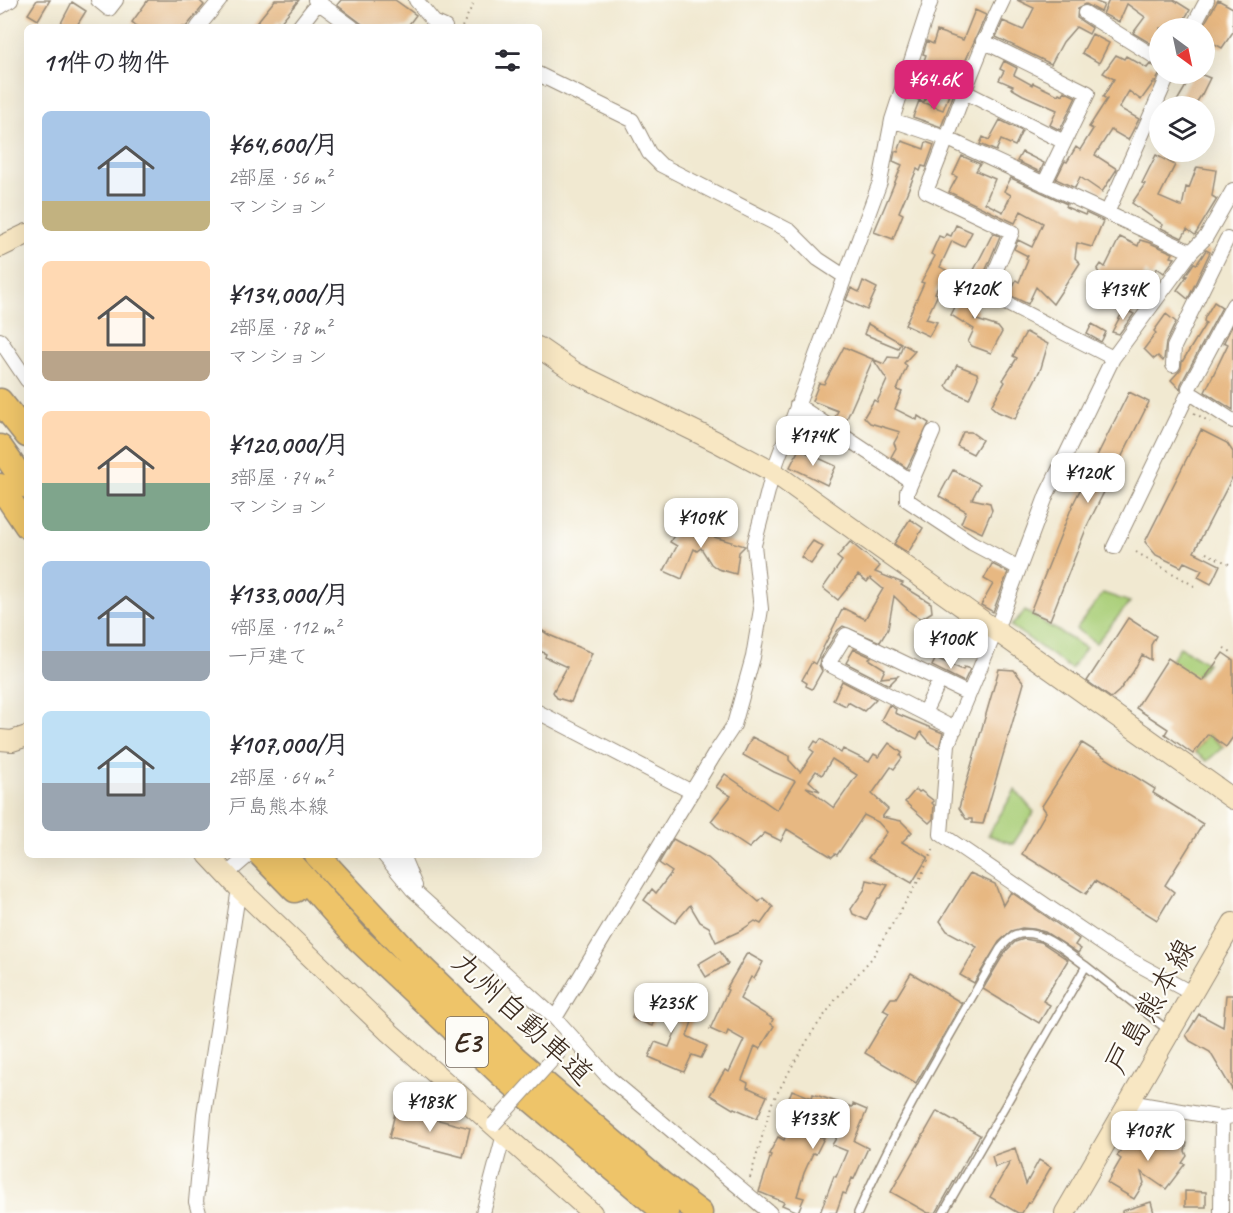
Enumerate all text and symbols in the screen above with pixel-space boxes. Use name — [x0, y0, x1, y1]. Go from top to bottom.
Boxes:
north arrow — [1149, 18, 1215, 84]
map controls — [1149, 18, 1215, 162]
icon: filters — [491, 44, 524, 77]
text: 11件の物件 — [42, 46, 169, 79]
pin: ¥64.6K — [885, 60, 983, 111]
text: ¥64.6K — [909, 67, 959, 92]
button: layers — [1149, 96, 1215, 162]
text: ¥64,600/月 — [228, 128, 339, 161]
icon: home — [90, 135, 162, 207]
text: 2部屋 · 56 m² — [228, 165, 331, 190]
text: マンション — [228, 194, 327, 219]
pin: ¥120K — [933, 269, 1017, 320]
pin: ¥134K — [1081, 270, 1165, 321]
text: ¥120K — [952, 276, 998, 301]
text: ¥134K — [1100, 277, 1146, 302]
text: ¥134,000/月 — [228, 278, 350, 311]
icon: home — [90, 285, 162, 357]
text: 2部屋 · 78 m² — [228, 315, 331, 340]
text: マンション — [228, 344, 327, 369]
pin: ¥174K — [771, 416, 855, 467]
text: ¥174K — [790, 423, 836, 448]
text: ¥120,000/月 — [228, 428, 350, 461]
icon: home — [90, 435, 162, 507]
pin: ¥120K — [1046, 453, 1130, 504]
text: ¥120K — [1065, 460, 1111, 485]
text: 3部屋 · 74 m² — [228, 465, 331, 490]
text: マンション — [228, 494, 327, 519]
pin: ¥109K — [659, 498, 743, 549]
text: ¥109K — [678, 505, 724, 530]
text: ¥133,000/月 — [228, 578, 350, 611]
icon: home — [90, 585, 162, 657]
text: 4部屋 · 112 m² — [228, 615, 340, 640]
pin: ¥100K — [909, 619, 993, 670]
text: ¥100K — [928, 626, 974, 651]
text: 一戸建て — [228, 644, 308, 669]
text: ¥107,000/月 — [228, 728, 350, 761]
icon: home — [90, 735, 162, 807]
text: 2部屋 · 64 m² — [228, 765, 331, 790]
text: 戸島熊本線 — [228, 794, 328, 819]
street label: 戸島熊本線 — [1096, 932, 1204, 1080]
street label: 九州自動車道 — [444, 943, 602, 1093]
pin: ¥235K — [629, 983, 713, 1034]
text: ¥235K — [648, 990, 694, 1015]
road number: E3 — [446, 1017, 488, 1067]
pin: ¥183K — [388, 1082, 472, 1133]
text: ¥183K — [407, 1089, 453, 1114]
pin: ¥133K — [771, 1099, 855, 1150]
text: ¥133K — [790, 1106, 836, 1131]
pin: ¥107K — [1106, 1111, 1190, 1162]
text: ¥107K — [1125, 1118, 1171, 1143]

